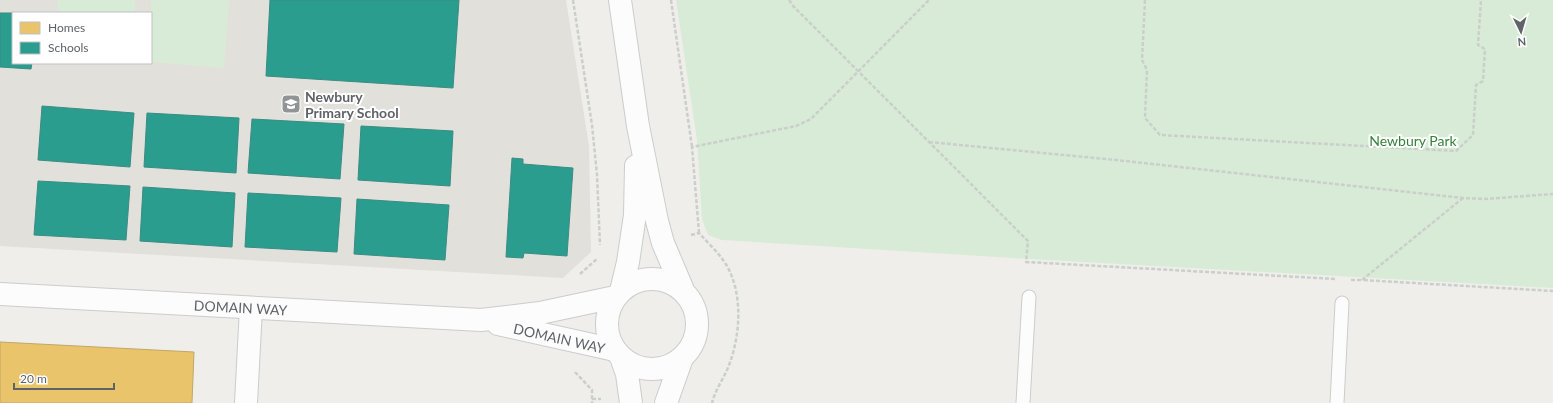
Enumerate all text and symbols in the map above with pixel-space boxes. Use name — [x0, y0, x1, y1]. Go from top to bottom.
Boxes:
legend — [12, 12, 152, 64]
north arrow — [1501, 12, 1541, 52]
text: Homes — [48, 20, 85, 35]
text: N — [1517, 36, 1527, 49]
text: Schools — [48, 40, 89, 55]
place label: Newbury Primary School — [305, 88, 399, 121]
school or university icon: Newbury Primary School — [280, 93, 302, 115]
park label: Newbury Park — [1369, 132, 1458, 149]
street label: DOMAIN WAY — [193, 296, 288, 318]
street label: DOMAIN WAY — [512, 319, 607, 356]
scale bar — [14, 365, 114, 391]
text: 20 m — [20, 371, 47, 386]

